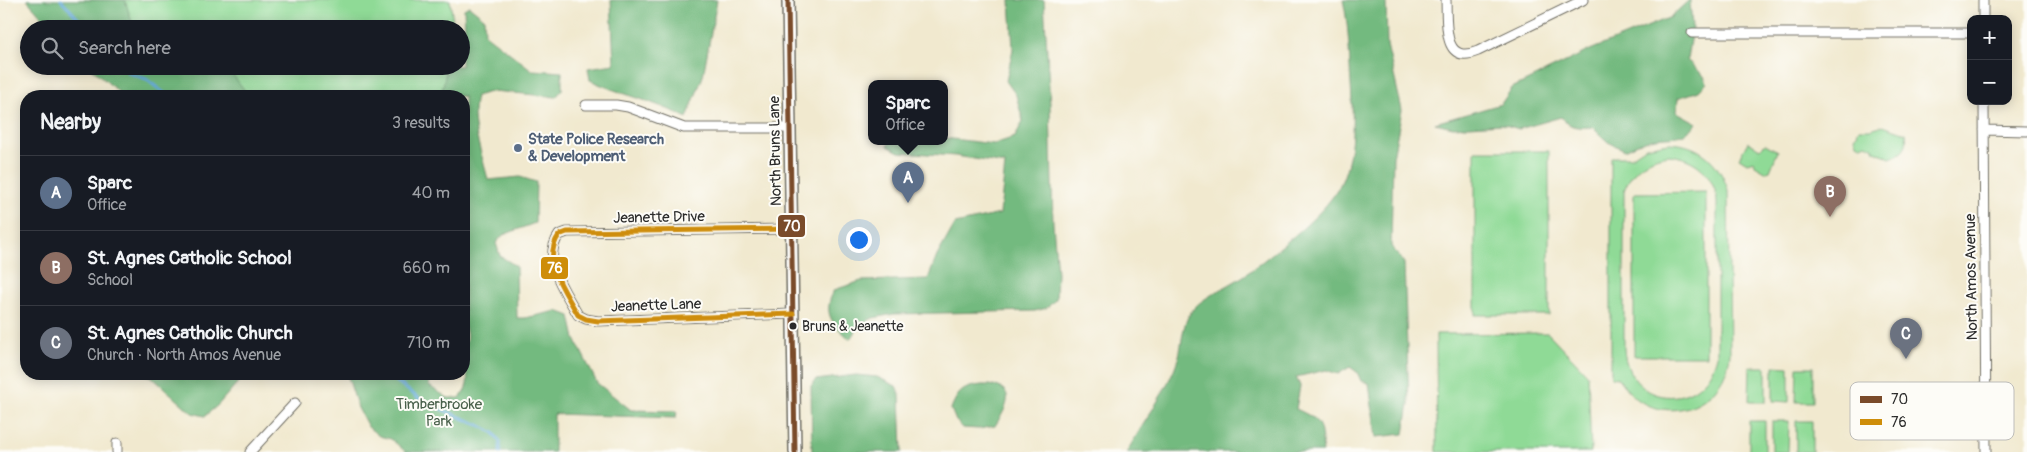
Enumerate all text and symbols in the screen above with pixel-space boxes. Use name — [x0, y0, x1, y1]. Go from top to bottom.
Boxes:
map controls — [1967, 15, 2012, 105]
button: + — [1967, 15, 2012, 60]
search box — [20, 20, 470, 75]
icon: search — [38, 34, 66, 62]
text: Search here — [78, 36, 171, 60]
button: − — [1967, 60, 2012, 105]
popup — [868, 80, 948, 145]
text: Sparc — [885, 91, 931, 115]
street label: North Bruns Lane — [765, 95, 786, 206]
text: Nearby — [40, 109, 101, 136]
text: 3 results — [392, 113, 450, 133]
text: Office — [885, 115, 925, 135]
place label: State Police Research & Development — [528, 130, 664, 166]
marker: State Police Research & Development — [512, 142, 524, 154]
pin: A — [892, 162, 924, 203]
text: Sparc — [87, 171, 132, 195]
pin: B — [1814, 176, 1846, 217]
text: A — [51, 183, 61, 203]
text: 40 m — [412, 183, 450, 203]
text: Office — [87, 195, 127, 215]
street label: Jeanette Drive — [613, 207, 706, 228]
street label: North Amos Avenue — [1961, 213, 1982, 341]
line badge: 70 — [777, 214, 806, 238]
text: 70 — [784, 218, 801, 235]
your location — [846, 227, 872, 253]
text: St. Agnes Catholic School — [87, 246, 292, 270]
line badge: 76 — [540, 256, 569, 280]
text: B — [51, 258, 61, 278]
text: 660 m — [403, 258, 450, 278]
text: 76 — [547, 260, 563, 277]
text: School — [87, 270, 133, 290]
street label: Jeanette Lane — [610, 294, 702, 317]
place label: Bruns & Jeanette — [802, 318, 904, 335]
pin: C — [1890, 318, 1922, 359]
text: St. Agnes Catholic Church — [87, 321, 293, 345]
marker: Bruns & Jeanette — [788, 321, 798, 331]
text: C — [51, 333, 61, 353]
text: 710 m — [407, 333, 450, 353]
text: Church · North Amos Avenue — [87, 345, 281, 365]
legend — [1850, 382, 2014, 440]
text: 70 — [1891, 391, 1908, 408]
park label: Timberbrooke Park — [396, 395, 483, 431]
text: 76 — [1891, 414, 1907, 431]

